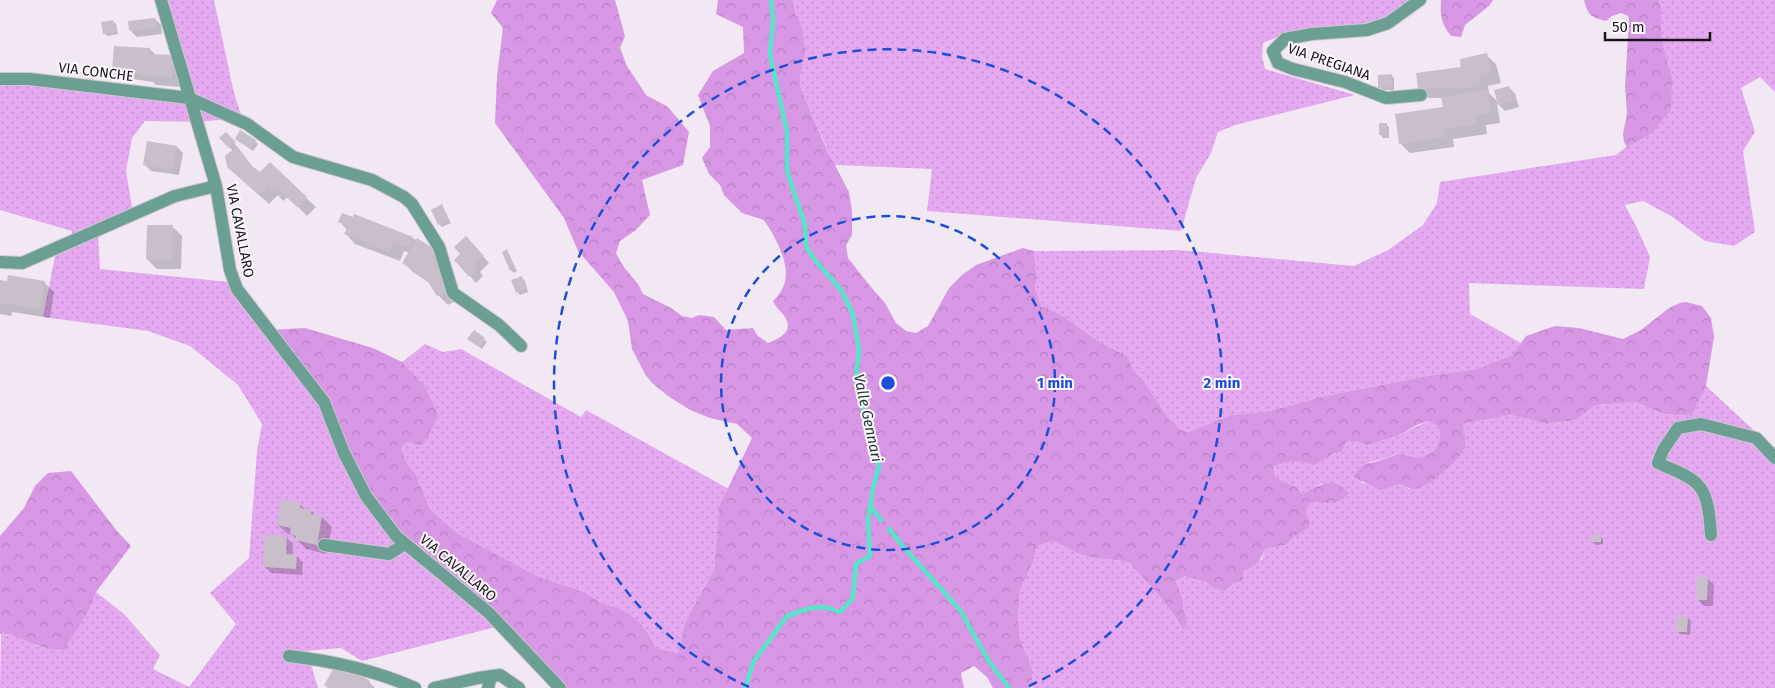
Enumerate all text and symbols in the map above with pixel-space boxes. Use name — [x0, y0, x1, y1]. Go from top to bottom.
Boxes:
scale bar — [1605, 10, 1710, 42]
text: 50 m — [1612, 18, 1645, 36]
street label: VIA PREGIANA — [1286, 40, 1372, 84]
street label: VIA CONCHE — [58, 59, 134, 85]
street label: VIA CAVALLARO — [223, 183, 257, 279]
water label: Valle Gennari — [850, 372, 886, 464]
centre of rings — [879, 374, 897, 392]
text: 1 min — [1037, 374, 1073, 392]
text: 2 min — [1204, 374, 1240, 392]
street label: VIA CAVALLARO — [416, 531, 500, 605]

